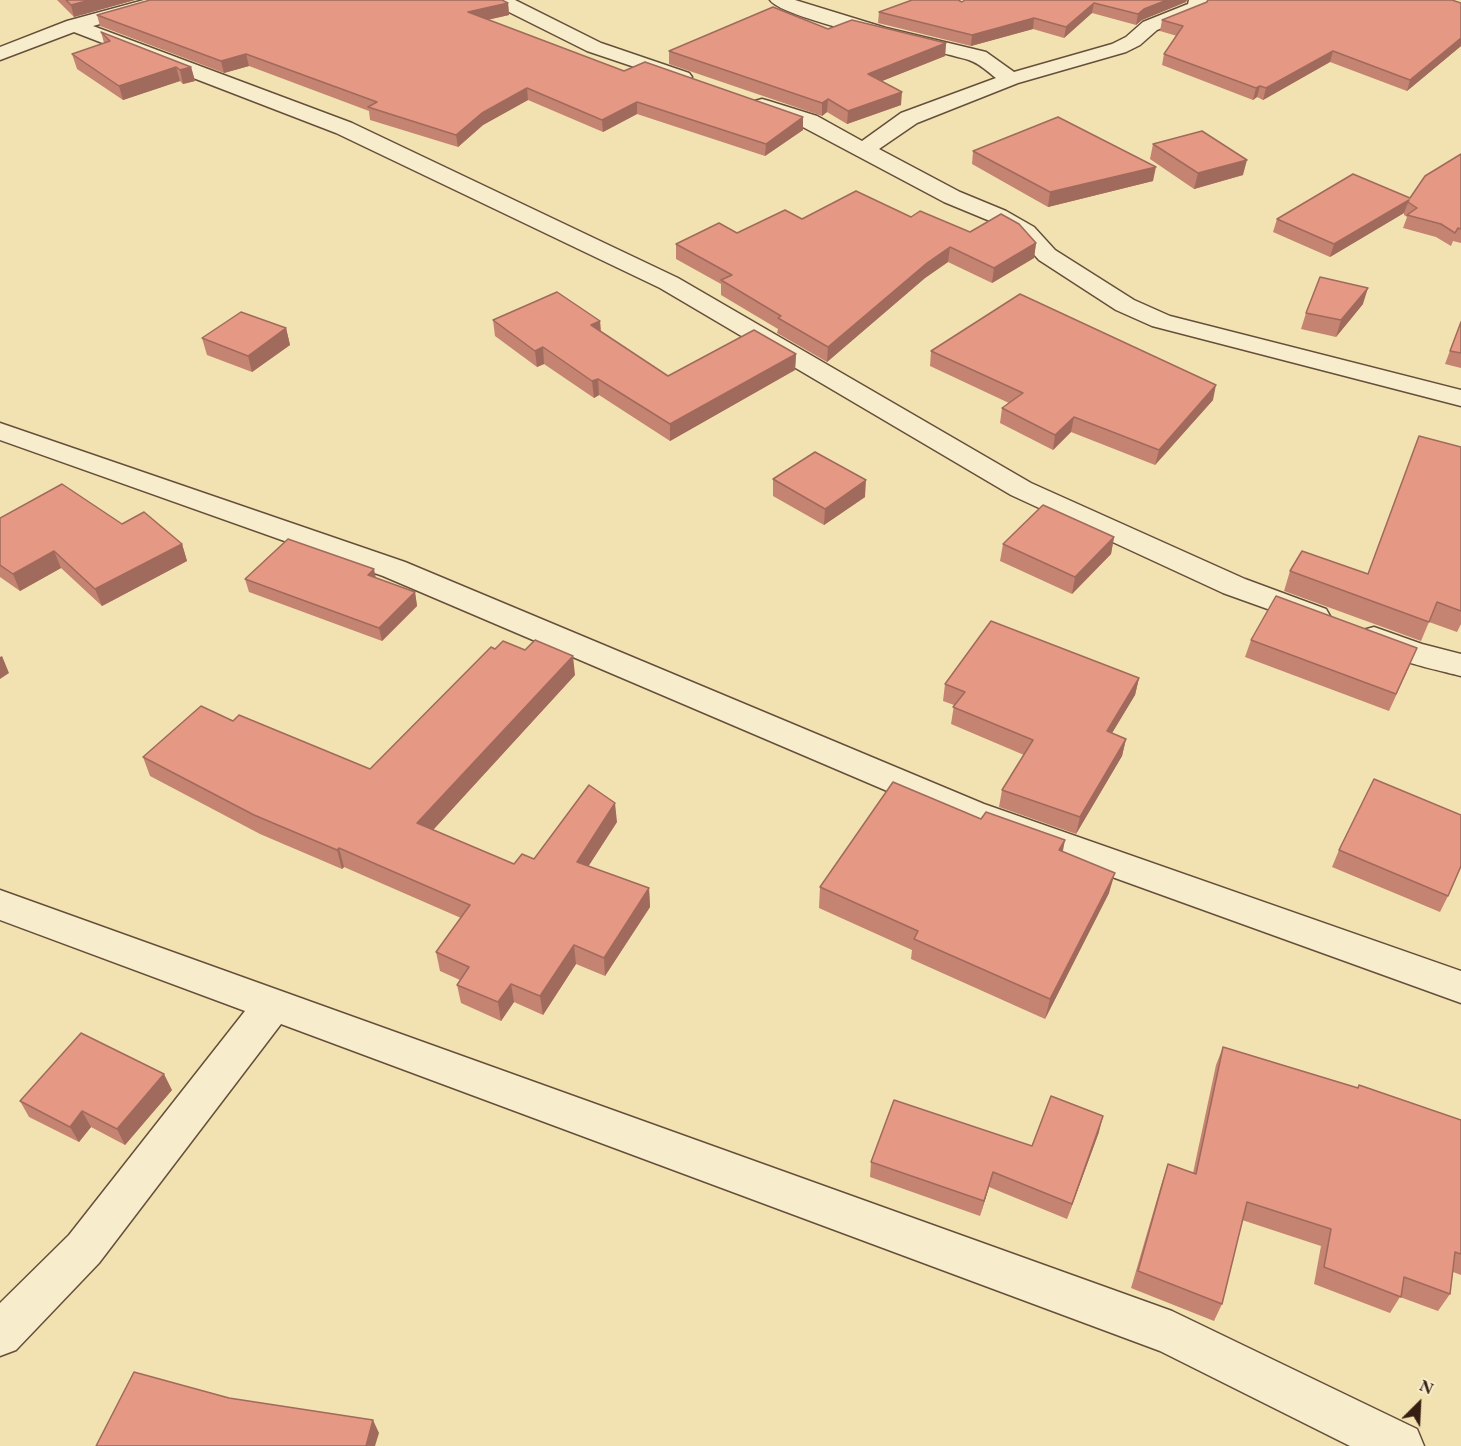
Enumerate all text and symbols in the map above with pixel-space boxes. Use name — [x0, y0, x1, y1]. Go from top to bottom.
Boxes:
north arrow — [1389, 1374, 1449, 1434]
text: N — [1416, 1375, 1437, 1399]

